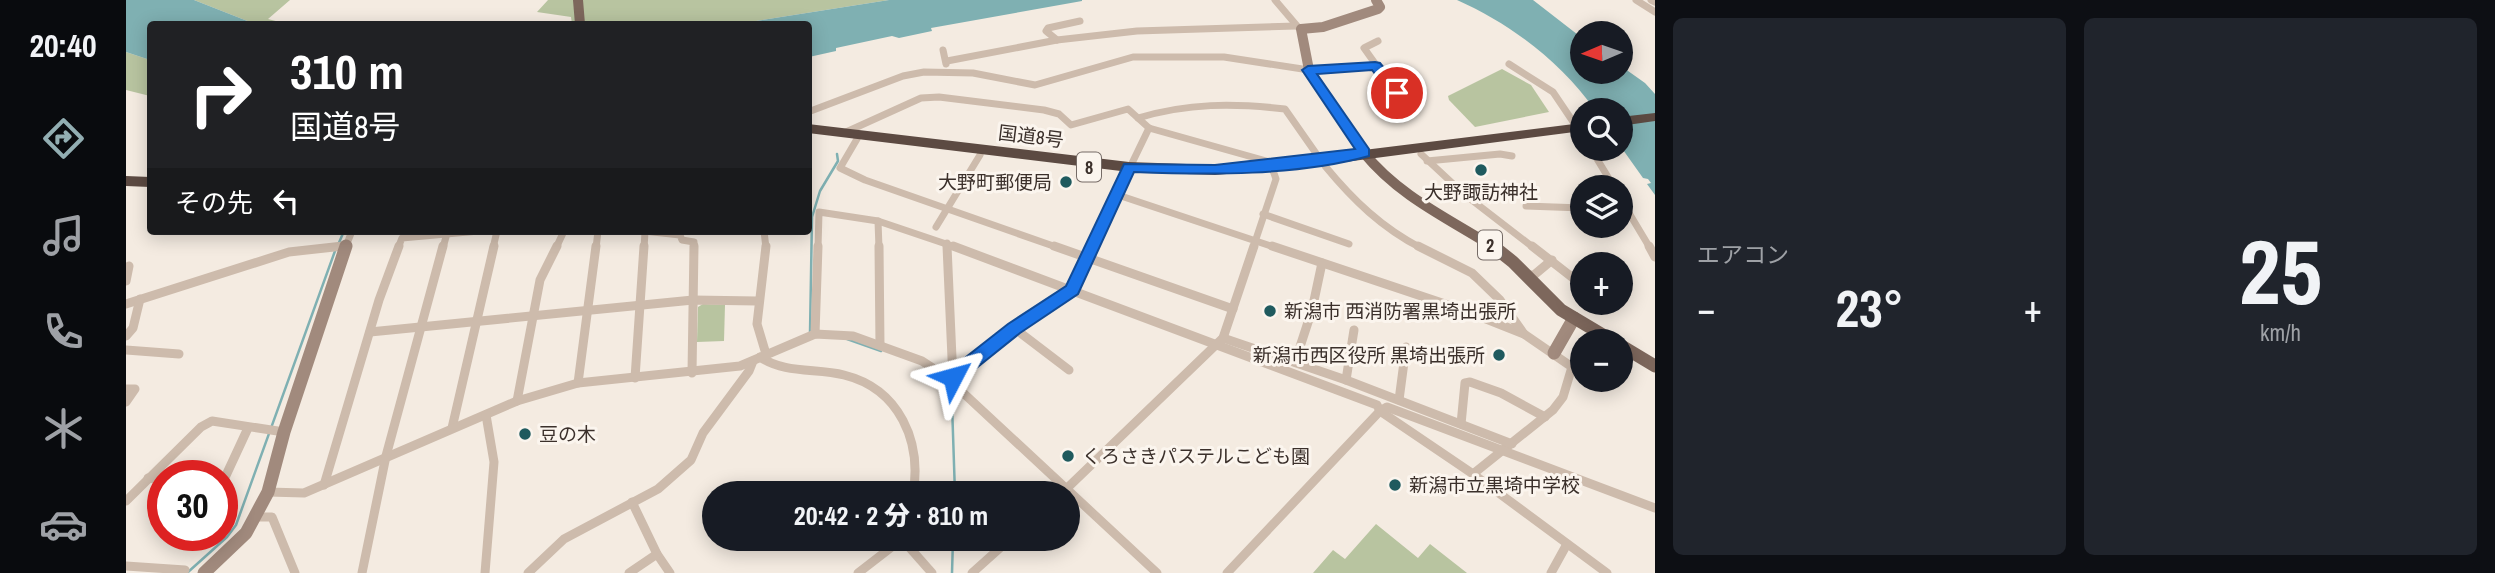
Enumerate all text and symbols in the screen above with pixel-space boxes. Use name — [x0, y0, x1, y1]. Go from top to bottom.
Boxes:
north arrow — [1570, 21, 1633, 84]
map controls — [1570, 21, 1633, 392]
text: 20:40 — [29, 24, 97, 67]
text: 310 m — [290, 38, 404, 104]
icon: right — [175, 49, 266, 140]
pin — [1367, 63, 1427, 123]
icon: arrive — [1378, 74, 1416, 112]
button: search — [1570, 98, 1633, 161]
text: 国道8号 — [290, 105, 401, 148]
icon: directions — [39, 114, 88, 163]
street label: 国道8号 — [997, 119, 1065, 153]
road number: 8 — [1077, 152, 1101, 182]
marker: 大野諏訪神社 — [1473, 162, 1489, 178]
place label: 大野町郵便局 — [938, 169, 1052, 195]
marker: 大野町郵便局 — [1058, 174, 1074, 190]
button: layers — [1570, 175, 1633, 238]
place label: 大野諏訪神社 — [1424, 179, 1538, 205]
icon: left — [267, 182, 305, 220]
text: その先 — [175, 185, 253, 220]
text: 25 — [2239, 210, 2322, 332]
icon: music — [39, 211, 88, 260]
road number: 2 — [1478, 230, 1502, 260]
text: エアコン — [1697, 239, 1789, 270]
button: + — [1570, 252, 1633, 315]
text: 23° — [1835, 273, 1904, 343]
text: − — [1697, 283, 1715, 334]
text: + — [2024, 283, 2042, 334]
place label: 新潟市 西消防署黒埼出張所 — [1284, 298, 1516, 324]
marker: 新潟市 西消防署黒埼出張所 — [1262, 303, 1278, 319]
icon: phone — [39, 307, 88, 356]
text: km/h — [2260, 317, 2301, 348]
button: − — [1570, 329, 1633, 392]
position arrow — [916, 340, 990, 414]
place label: 新潟市西区役所 黒埼出張所 — [1253, 342, 1485, 368]
marker: 新潟市西区役所 黒埼出張所 — [1491, 347, 1507, 363]
icon: climate — [39, 404, 88, 453]
place label: 豆の木 — [539, 421, 596, 447]
marker: 豆の木 — [517, 426, 533, 442]
place label: くろさきパステルこども園 — [1082, 443, 1310, 469]
marker: くろさきパステルこども園 — [1060, 448, 1076, 464]
speed limit sign: 30 — [147, 460, 238, 551]
place label: 新潟市立黒埼中学校 — [1409, 472, 1580, 498]
marker: 新潟市立黒埼中学校 — [1387, 477, 1403, 493]
text: 20:42 · 2 分 · 810 m — [794, 498, 988, 533]
icon: car — [39, 500, 88, 549]

